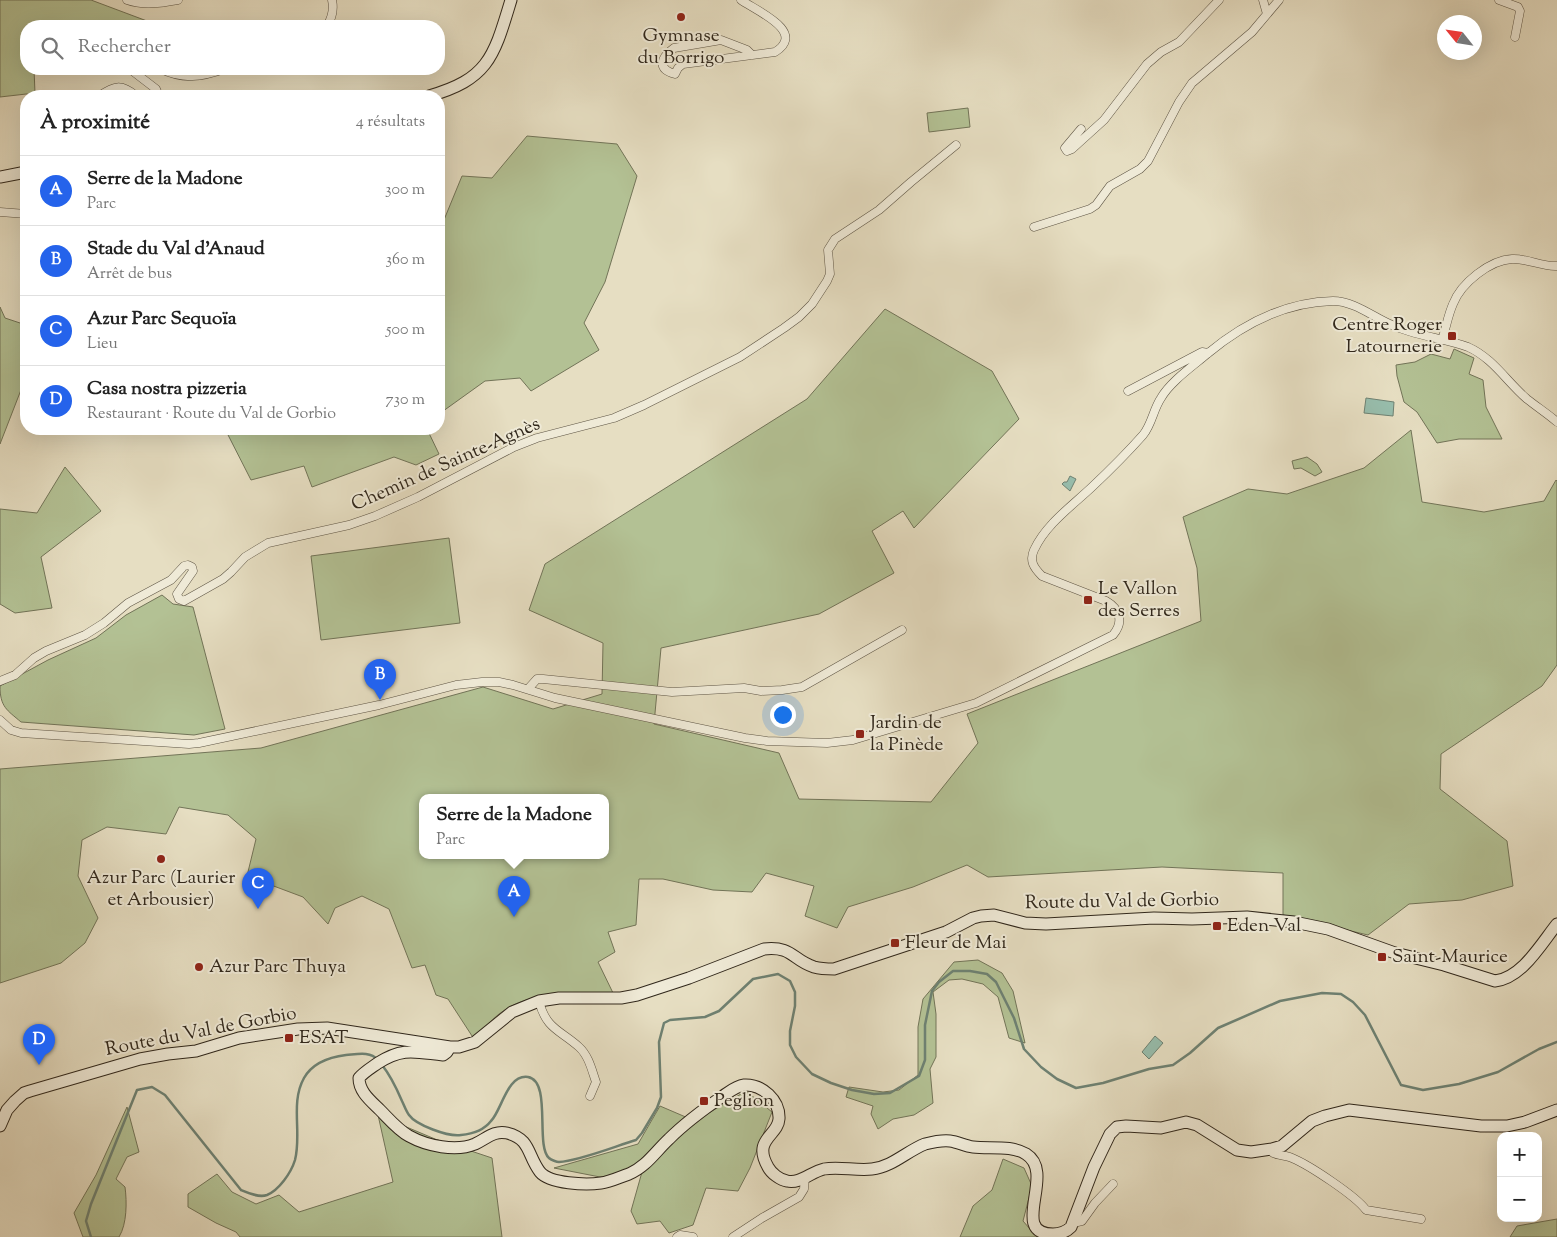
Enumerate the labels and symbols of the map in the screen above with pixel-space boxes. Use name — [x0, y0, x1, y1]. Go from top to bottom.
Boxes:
marker: Gymnase du Borrigo — [675, 11, 687, 23]
north arrow — [1437, 15, 1482, 60]
place label: Gymnase du Borrigo — [637, 23, 725, 72]
place label: Centre Roger Latournerie — [1332, 312, 1442, 361]
marker: Centre Roger Latournerie — [1446, 330, 1458, 342]
street label: Chemin de Sainte-Agnès — [347, 411, 545, 519]
place label: Le Vallon des Serres — [1098, 576, 1180, 625]
marker: Le Vallon des Serres — [1082, 594, 1094, 606]
pin: B — [364, 659, 396, 700]
your location — [770, 702, 796, 728]
place label: Jardin de la Pinède — [869, 710, 943, 759]
marker: Jardin de la Pinède — [854, 728, 866, 740]
marker: Azur Parc (Laurier et Arbousier) — [155, 853, 167, 865]
place label: Azur Parc (Laurier et Arbousier) — [87, 865, 235, 914]
pin: C — [242, 868, 274, 909]
pin: A — [498, 876, 530, 917]
street label: Route du Val de Gorbio — [1025, 887, 1219, 917]
place label: Eden Val — [1227, 913, 1301, 940]
marker: Eden Val — [1211, 920, 1223, 932]
place label: Fleur de Mai — [905, 930, 1007, 957]
marker: Fleur de Mai — [889, 937, 901, 949]
place label: Saint-Maurice — [1392, 944, 1508, 971]
marker: Saint-Maurice — [1376, 951, 1388, 963]
place label: Azur Parc Thuya — [209, 954, 346, 981]
marker: Azur Parc Thuya — [193, 961, 205, 973]
street label: Route du Val de Gorbio — [103, 1000, 299, 1064]
pin: D — [23, 1024, 55, 1065]
place label: ESAT — [299, 1025, 348, 1052]
marker: ESAT — [283, 1032, 295, 1044]
place label: Peglion — [714, 1088, 774, 1115]
marker: Peglion — [698, 1095, 710, 1107]

